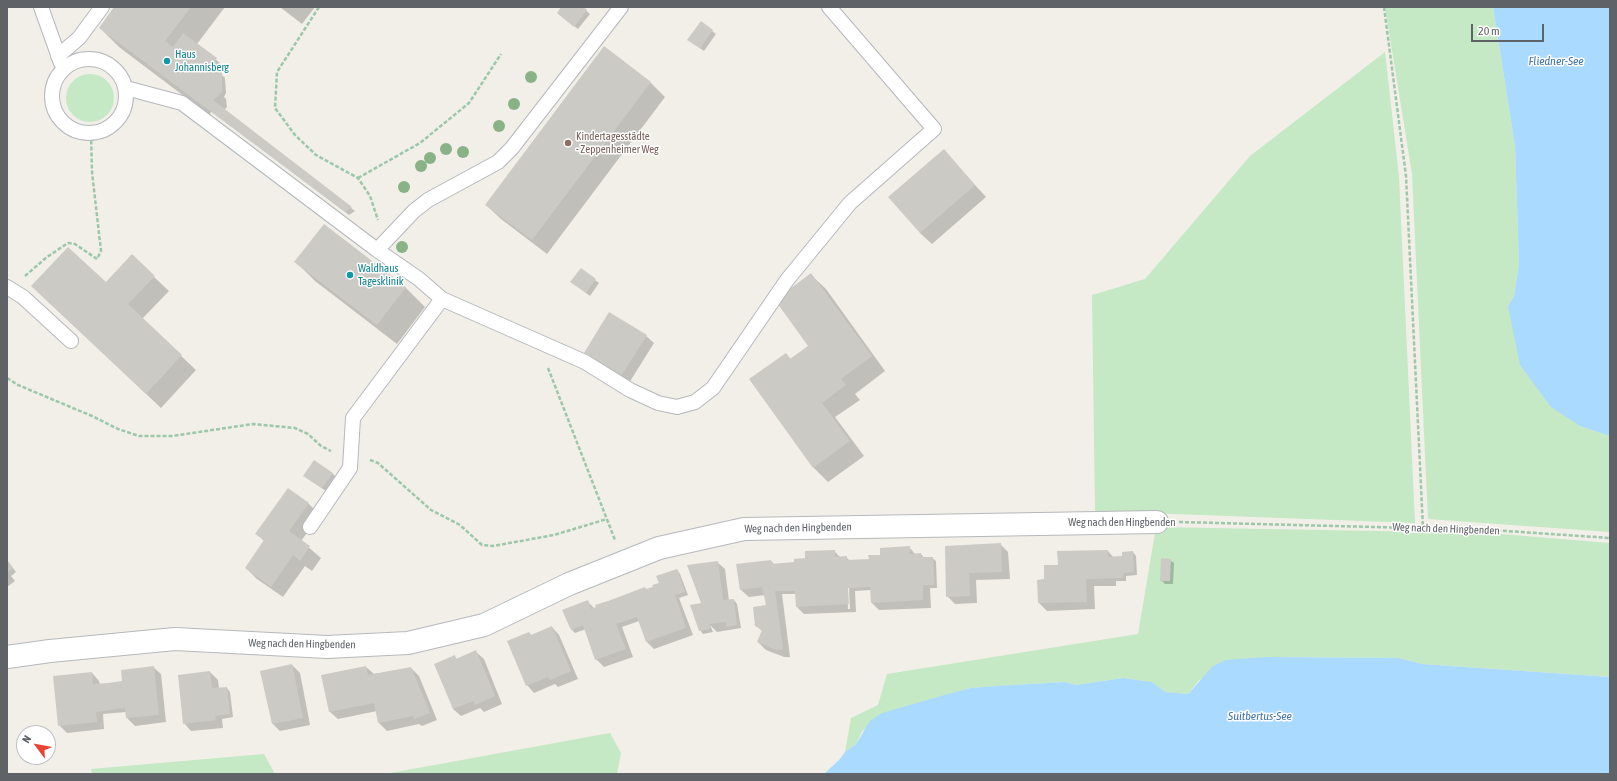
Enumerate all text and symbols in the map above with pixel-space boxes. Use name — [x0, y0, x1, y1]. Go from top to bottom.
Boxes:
scale bar — [1473, 16, 1546, 42]
text: 20 m — [1478, 24, 1500, 38]
place label: Haus Johannisberg — [175, 48, 229, 74]
water label: Fliedner-See — [1528, 54, 1584, 68]
marker: Haus Johannisberg — [162, 56, 172, 66]
place label: Kindertagesstädte - Zeppenheimer Weg — [576, 130, 659, 156]
marker: Kindertagesstädte - Zeppenheimer Weg — [563, 138, 573, 148]
place label: Waldhaus Tagesklinik — [358, 262, 404, 288]
marker: Waldhaus Tagesklinik — [345, 270, 355, 280]
street label: Weg nach den Hingbenden — [1068, 516, 1176, 530]
street label: Weg nach den Hingbenden — [744, 520, 852, 536]
street label: Weg nach den Hingbenden — [1392, 521, 1500, 537]
street label: Weg nach den Hingbenden — [248, 636, 356, 652]
water label: Suitbertus-See — [1228, 709, 1292, 723]
north arrow — [16, 725, 56, 765]
text: N — [20, 733, 33, 745]

